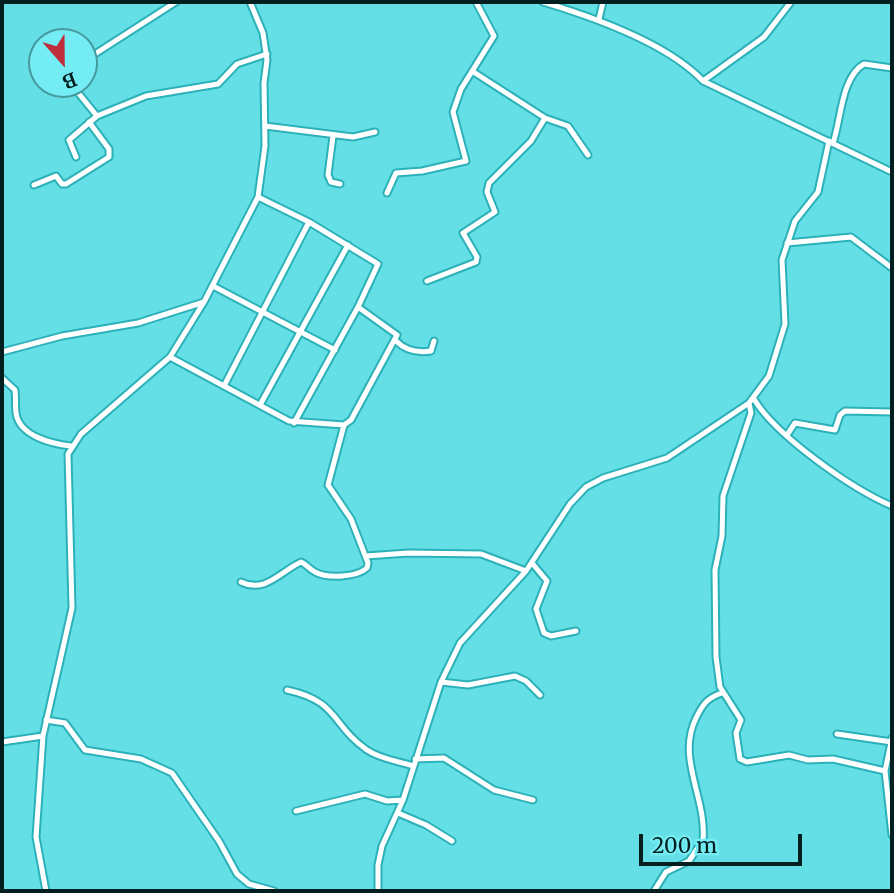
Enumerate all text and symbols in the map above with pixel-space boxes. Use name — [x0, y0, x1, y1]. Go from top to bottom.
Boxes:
north arrow — [28, 28, 98, 98]
text: B — [59, 67, 80, 94]
scale bar — [642, 820, 805, 864]
text: 200 m — [652, 832, 717, 859]

